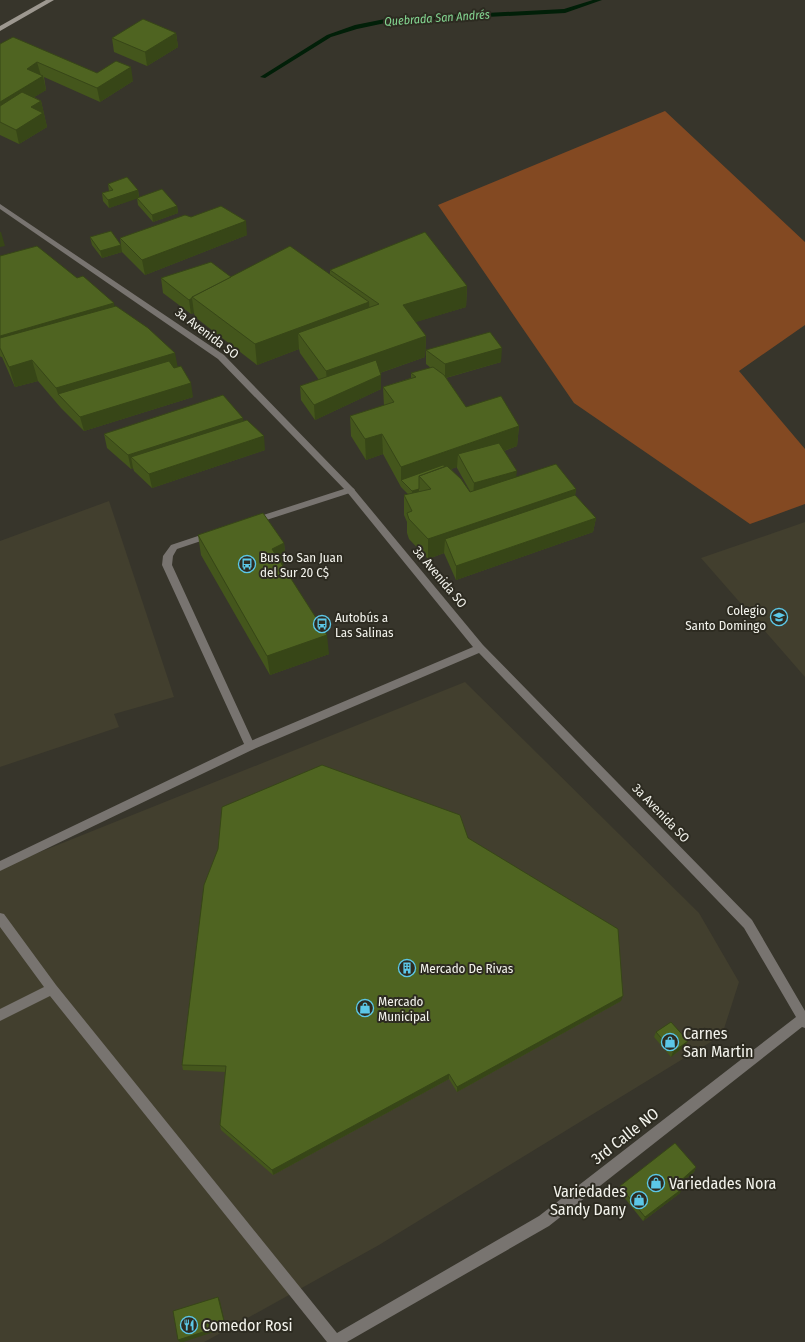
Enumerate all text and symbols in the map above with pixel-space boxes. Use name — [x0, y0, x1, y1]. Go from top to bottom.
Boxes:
water label: Quebrada San Andrés — [384, 7, 490, 29]
street label: 3a Avenida SO — [172, 304, 242, 362]
street label: 3a Avenida SO — [410, 543, 470, 611]
place label: Bus to San Juan del Sur 20 C$ — [260, 550, 343, 580]
bus stop icon: Bus to San Juan del Sur 20 C$ — [237, 554, 257, 574]
place label: Colegio Santo Domingo — [685, 603, 766, 633]
school or university icon: Colegio Santo Domingo — [769, 607, 789, 627]
place label: Autobús a Las Salinas — [335, 610, 394, 640]
bus stop icon: Autobús a Las Salinas — [312, 614, 332, 634]
street label: 3a Avenida SO — [629, 781, 693, 845]
building icon: Mercado De Rivas — [397, 958, 417, 978]
place label: Mercado De Rivas — [420, 961, 514, 976]
place label: Mercado Municipal — [378, 994, 430, 1024]
shop icon: Mercado Municipal — [355, 998, 375, 1018]
place label: Carnes San Martin — [683, 1024, 753, 1061]
shop icon: Carnes San Martin — [660, 1032, 680, 1052]
street label: 3rd Calle NO — [588, 1104, 662, 1168]
shop icon: Variedades Nora — [646, 1173, 666, 1193]
place label: Variedades Nora — [669, 1174, 777, 1193]
place label: Variedades Sandy Dany — [550, 1182, 627, 1219]
shop icon: Variedades Sandy Dany — [629, 1190, 649, 1210]
restaurant icon: Comedor Rosi — [179, 1315, 199, 1335]
place label: Comedor Rosi — [202, 1316, 293, 1335]

